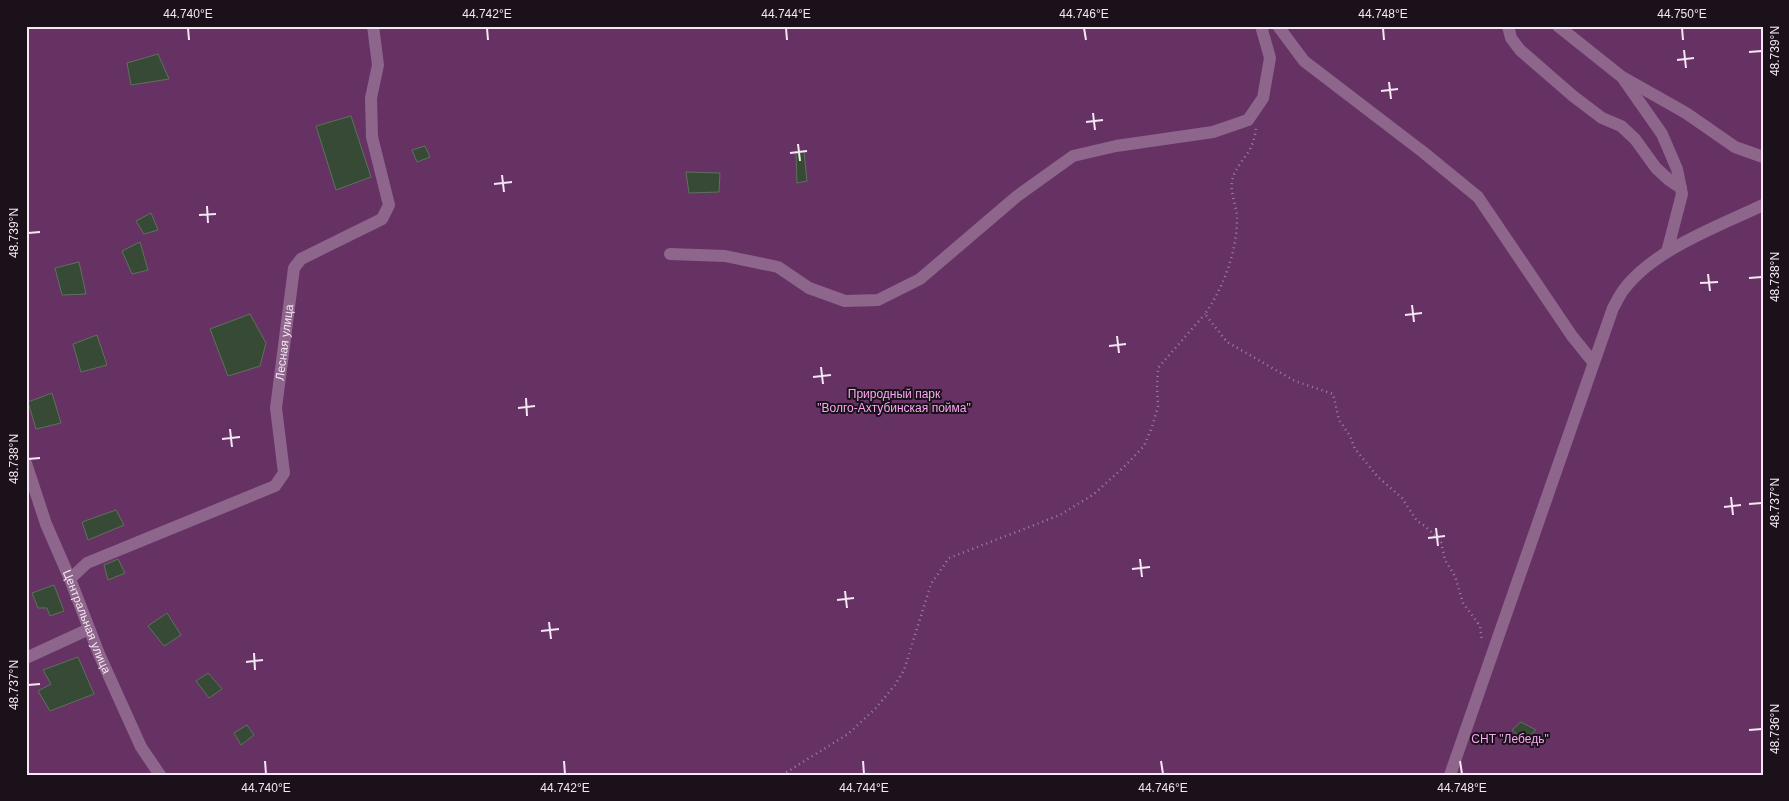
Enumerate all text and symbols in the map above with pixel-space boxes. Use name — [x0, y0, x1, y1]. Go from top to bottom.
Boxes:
text: 44.740°E — [163, 7, 213, 21]
text: 44.742°E — [462, 7, 512, 21]
text: 44.744°E — [761, 7, 811, 21]
text: 44.746°E — [1059, 7, 1109, 21]
text: 44.748°E — [1358, 7, 1408, 21]
text: 44.750°E — [1657, 7, 1707, 21]
text: 48.739°N — [1768, 26, 1782, 76]
text: 48.739°N — [7, 208, 21, 258]
text: 48.738°N — [1768, 252, 1782, 302]
street label: Лесная улица — [273, 303, 296, 381]
park label: Природный парк "Волго-Ахтубинская пойма" — [817, 387, 971, 415]
text: 48.738°N — [7, 434, 21, 484]
text: 48.737°N — [1768, 478, 1782, 528]
street label: Центральная улица — [60, 568, 114, 676]
text: 48.737°N — [7, 660, 21, 710]
text: 48.736°N — [1768, 704, 1782, 754]
park label: СНТ "Лебедь" — [1471, 732, 1549, 746]
text: 44.740°E — [241, 781, 291, 795]
text: 44.742°E — [540, 781, 590, 795]
text: 44.744°E — [839, 781, 889, 795]
text: 44.746°E — [1138, 781, 1188, 795]
text: 44.748°E — [1437, 781, 1487, 795]

